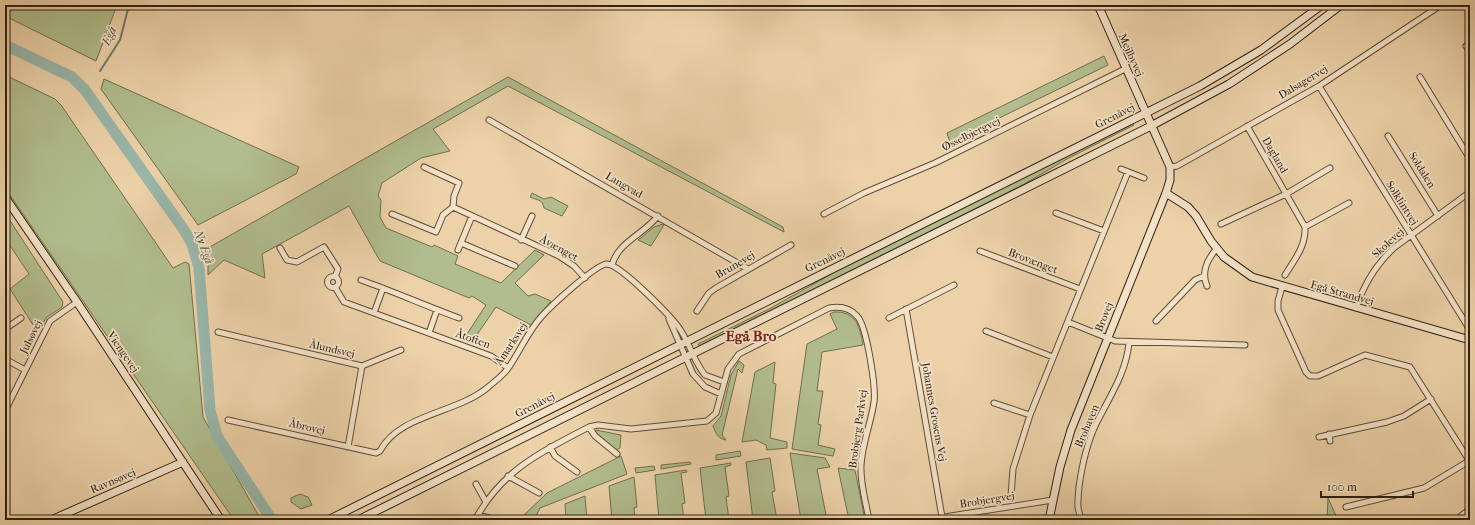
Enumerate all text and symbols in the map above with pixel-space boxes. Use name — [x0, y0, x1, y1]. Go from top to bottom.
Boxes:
water label: Egå — [98, 25, 119, 48]
street label: Mejlbyvej — [1116, 31, 1146, 79]
street label: Dalsagervej — [1276, 62, 1330, 102]
street label: Grenåvej — [1093, 100, 1137, 131]
street label: Øsselbjergvej — [940, 114, 1002, 154]
street label: Dagland — [1259, 135, 1291, 176]
street label: Soldalen — [1406, 150, 1438, 191]
street label: Langvad — [603, 169, 646, 201]
street label: Solklintvej — [1383, 178, 1421, 228]
street label: Skolevej — [1369, 225, 1407, 261]
water label: Ny Egå — [191, 227, 217, 266]
street label: Åvænget — [537, 232, 581, 264]
street label: Grenåvej — [803, 245, 847, 275]
street label: Brovænget — [1006, 246, 1060, 276]
street label: Brunevej — [713, 248, 757, 281]
street label: Egå Strandvej — [1309, 278, 1375, 308]
street label: Brovej — [1092, 300, 1116, 334]
street label: Julsøvej — [17, 318, 45, 357]
street label: Åmarksvej — [491, 320, 530, 369]
street label: Åtoften — [453, 326, 493, 351]
district label: Egå Bro — [726, 327, 777, 345]
street label: Viengevej — [104, 328, 142, 375]
street label: Ålundsvej — [307, 337, 356, 361]
street label: Johannes Grosens Vej — [919, 360, 949, 463]
street label: Grenåvej — [513, 389, 557, 420]
street label: Brobjerg Parkvej — [846, 389, 870, 469]
street label: Brohaven — [1072, 402, 1102, 449]
street label: Åbrovej — [287, 416, 326, 437]
street label: Ravnsøvej — [88, 466, 138, 496]
scale bar — [1321, 473, 1413, 499]
text: 100 m — [1327, 480, 1357, 494]
street label: Brobjergvej — [959, 489, 1016, 511]

